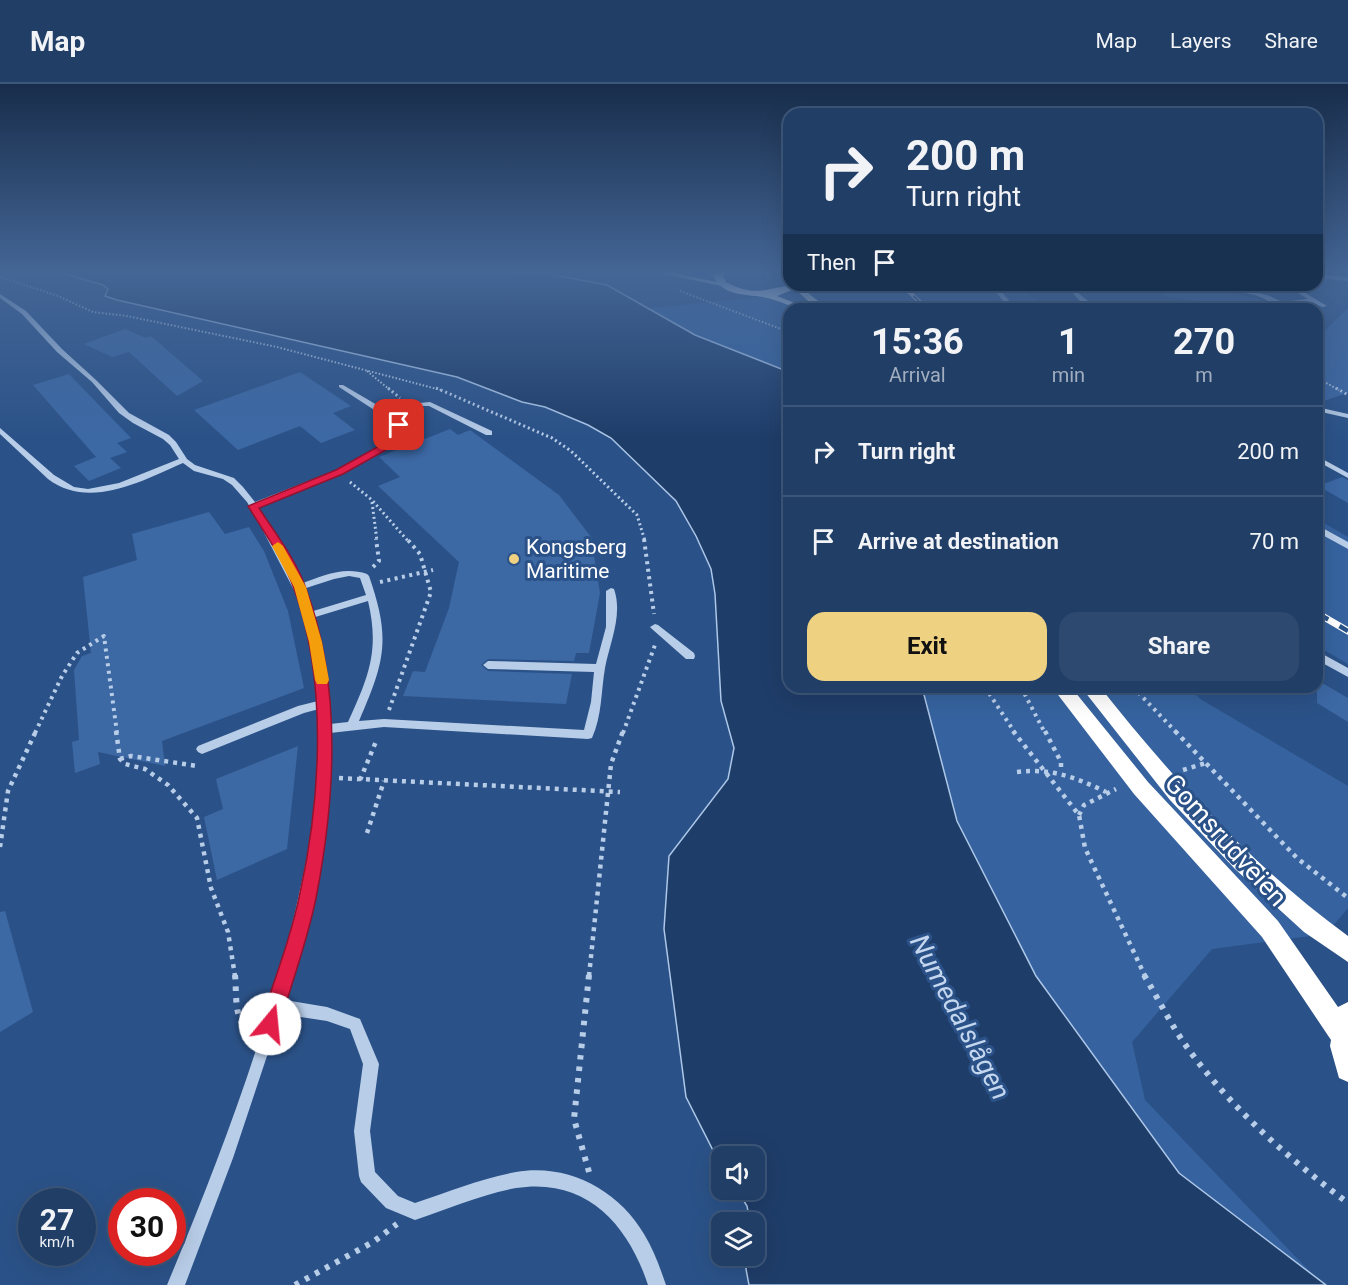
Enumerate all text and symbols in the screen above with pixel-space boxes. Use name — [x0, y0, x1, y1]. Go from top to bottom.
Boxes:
text: Map — [30, 25, 85, 58]
text: Map — [1095, 29, 1137, 53]
text: Layers — [1170, 29, 1231, 53]
text: Share — [1264, 29, 1318, 53]
text: 200 m — [906, 131, 1025, 180]
icon: right — [807, 132, 885, 210]
text: Turn right — [906, 181, 1021, 213]
icon: arrive — [868, 246, 901, 279]
text: Then — [807, 250, 856, 275]
text: 15:36 — [871, 321, 964, 363]
text: 1 — [1058, 321, 1079, 363]
text: 270 — [1173, 321, 1235, 363]
text: Arrival — [889, 363, 946, 387]
text: min — [1052, 363, 1085, 387]
text: m — [1195, 363, 1213, 387]
pin — [373, 399, 424, 450]
icon: arrive — [382, 408, 415, 441]
icon: right — [807, 435, 840, 468]
text: Turn right — [858, 439, 955, 464]
text: 200 m — [1237, 439, 1299, 464]
icon: arrive — [807, 525, 840, 558]
text: Arrive at destination — [858, 529, 1059, 554]
text: 70 m — [1250, 529, 1299, 554]
place label: Kongsberg Maritime — [526, 535, 627, 583]
marker: Kongsberg Maritime — [507, 552, 521, 566]
button: Exit — [807, 612, 1047, 681]
button: Share — [1059, 612, 1299, 681]
street label: Gomsrudveien — [1159, 768, 1293, 912]
water label: Numedalslågen — [903, 929, 1017, 1105]
position arrow — [238, 992, 302, 1056]
map controls — [711, 1146, 765, 1266]
button: sound — [711, 1146, 765, 1200]
speed limit sign: 30 — [108, 1188, 186, 1266]
text: 27 — [40, 1202, 74, 1237]
button: layers — [711, 1212, 765, 1266]
text: km/h — [39, 1233, 75, 1251]

